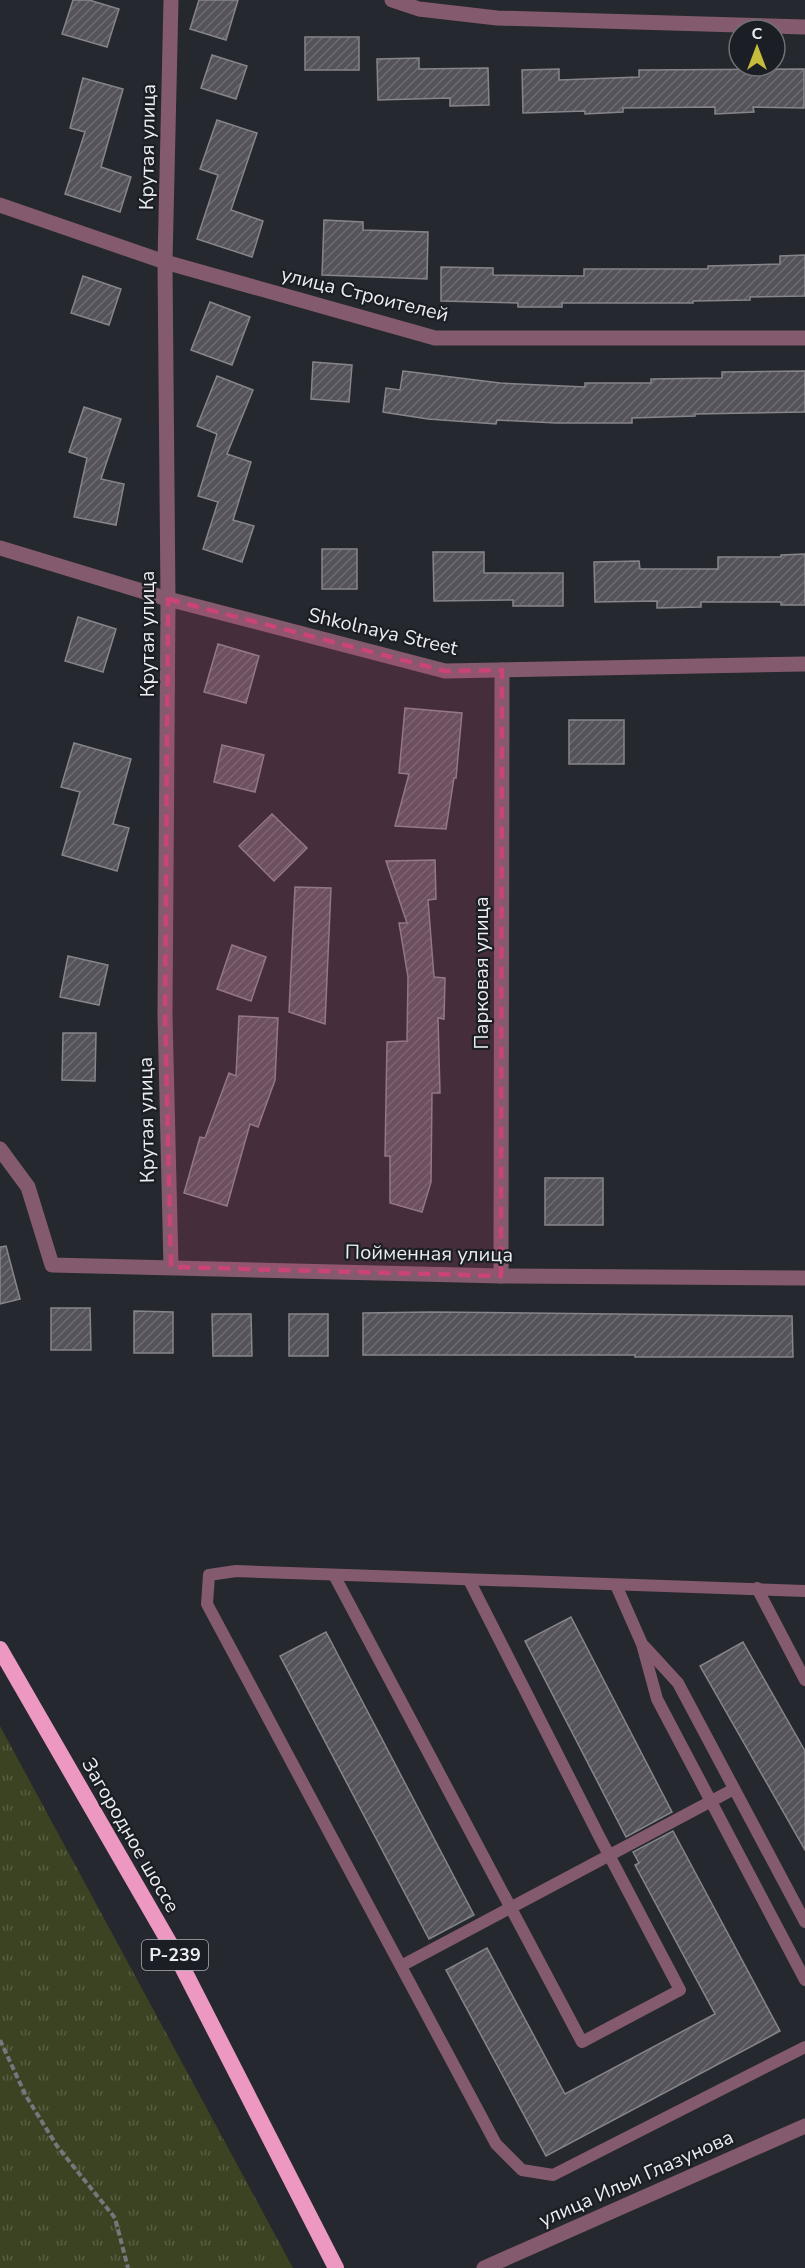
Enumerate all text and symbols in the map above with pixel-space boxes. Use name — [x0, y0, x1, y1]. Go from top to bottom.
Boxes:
north arrow — [727, 18, 787, 78]
text: С — [752, 23, 763, 45]
street label: Крутая улица — [133, 84, 162, 210]
street label: улица Строителей — [278, 261, 451, 328]
street label: Крутая улица — [134, 571, 161, 697]
street label: Shkolnaya Street — [305, 601, 461, 662]
street label: Парковая улица — [468, 896, 495, 1050]
street label: Крутая улица — [132, 1057, 161, 1183]
street label: Пойменная улица — [345, 1239, 513, 1268]
street label: Загородное шоссе — [75, 1753, 186, 1918]
road number: Р-239 — [142, 1940, 208, 1970]
street label: улица Ильи Глазунова — [535, 2123, 738, 2234]

